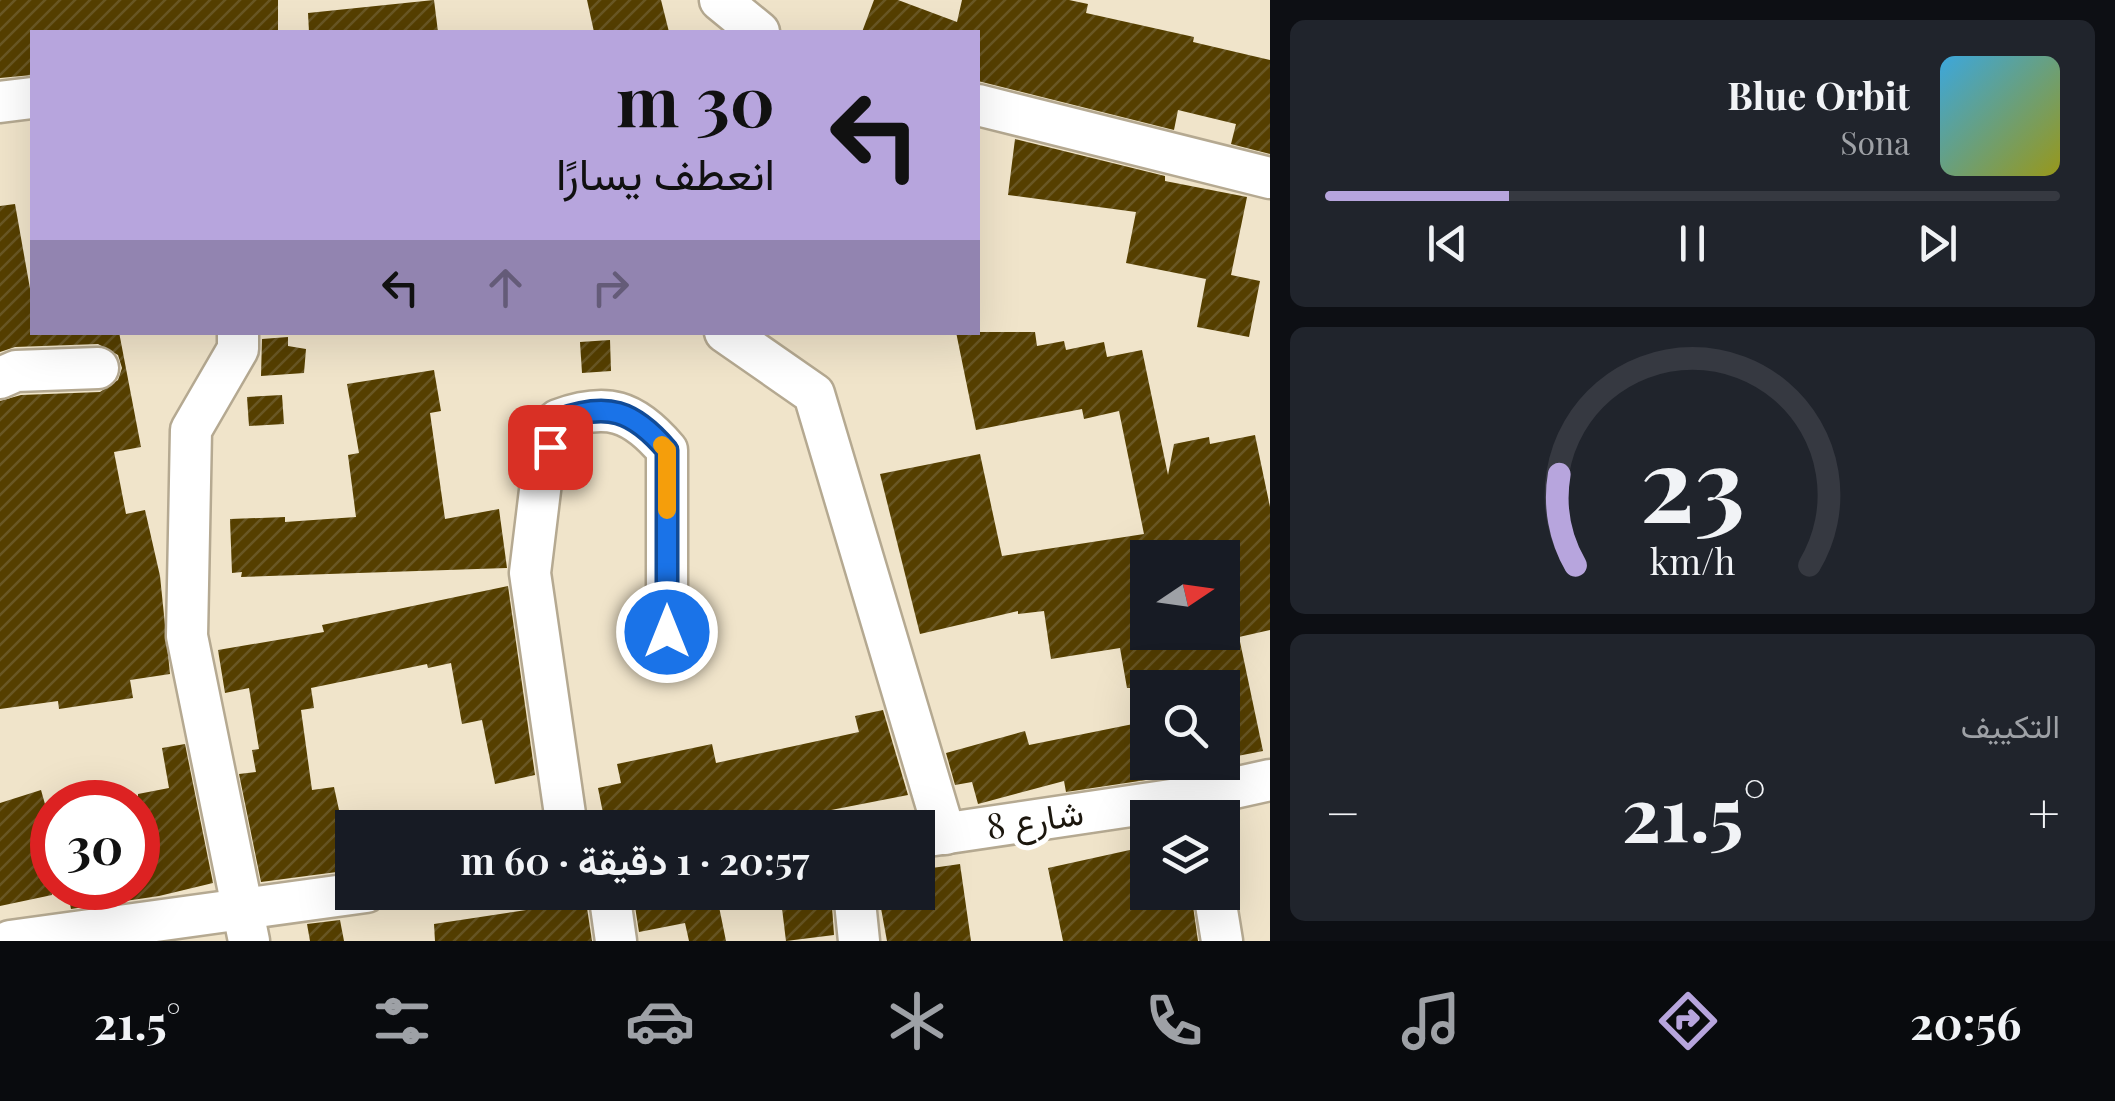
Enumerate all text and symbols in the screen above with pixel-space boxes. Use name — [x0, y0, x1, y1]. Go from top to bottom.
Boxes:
text: 30 m — [616, 51, 775, 145]
text: Blue Orbit — [1727, 69, 1910, 120]
icon: left — [810, 70, 940, 200]
text: Sona — [1840, 120, 1910, 163]
text: انعطف يسارًا — [556, 141, 775, 201]
icon: previous — [1420, 216, 1475, 271]
icon: pause — [1665, 216, 1720, 271]
icon: next — [1910, 216, 1965, 271]
icon: left — [373, 260, 428, 315]
icon: ahead — [478, 260, 533, 315]
icon: right — [583, 260, 638, 315]
pin — [508, 405, 593, 490]
text: 23 — [1640, 410, 1745, 549]
icon: arrive — [523, 420, 578, 475]
text: km/h — [1650, 536, 1735, 584]
north arrow — [1130, 540, 1240, 650]
map controls — [1130, 540, 1240, 910]
position arrow — [615, 580, 719, 684]
button: search — [1130, 670, 1240, 780]
text: التكييف — [1961, 703, 2060, 746]
text: 21.5° — [1622, 761, 1766, 861]
text: − — [1325, 774, 1361, 848]
text: + — [2028, 774, 2060, 848]
speed limit sign: 30 — [30, 780, 160, 910]
street label: شارع 8 — [983, 787, 1087, 851]
button: layers — [1130, 800, 1240, 910]
text: 20:57 · 1 دقيقة · 60 m — [461, 834, 809, 885]
icon: filters — [367, 986, 437, 1056]
icon: car — [625, 986, 695, 1056]
icon: climate — [882, 986, 952, 1056]
icon: phone — [1139, 986, 1209, 1056]
icon: music — [1396, 986, 1466, 1056]
icon: directions — [1653, 986, 1723, 1056]
text: 21.5° — [94, 991, 180, 1051]
text: 20:56 — [1910, 991, 2021, 1051]

